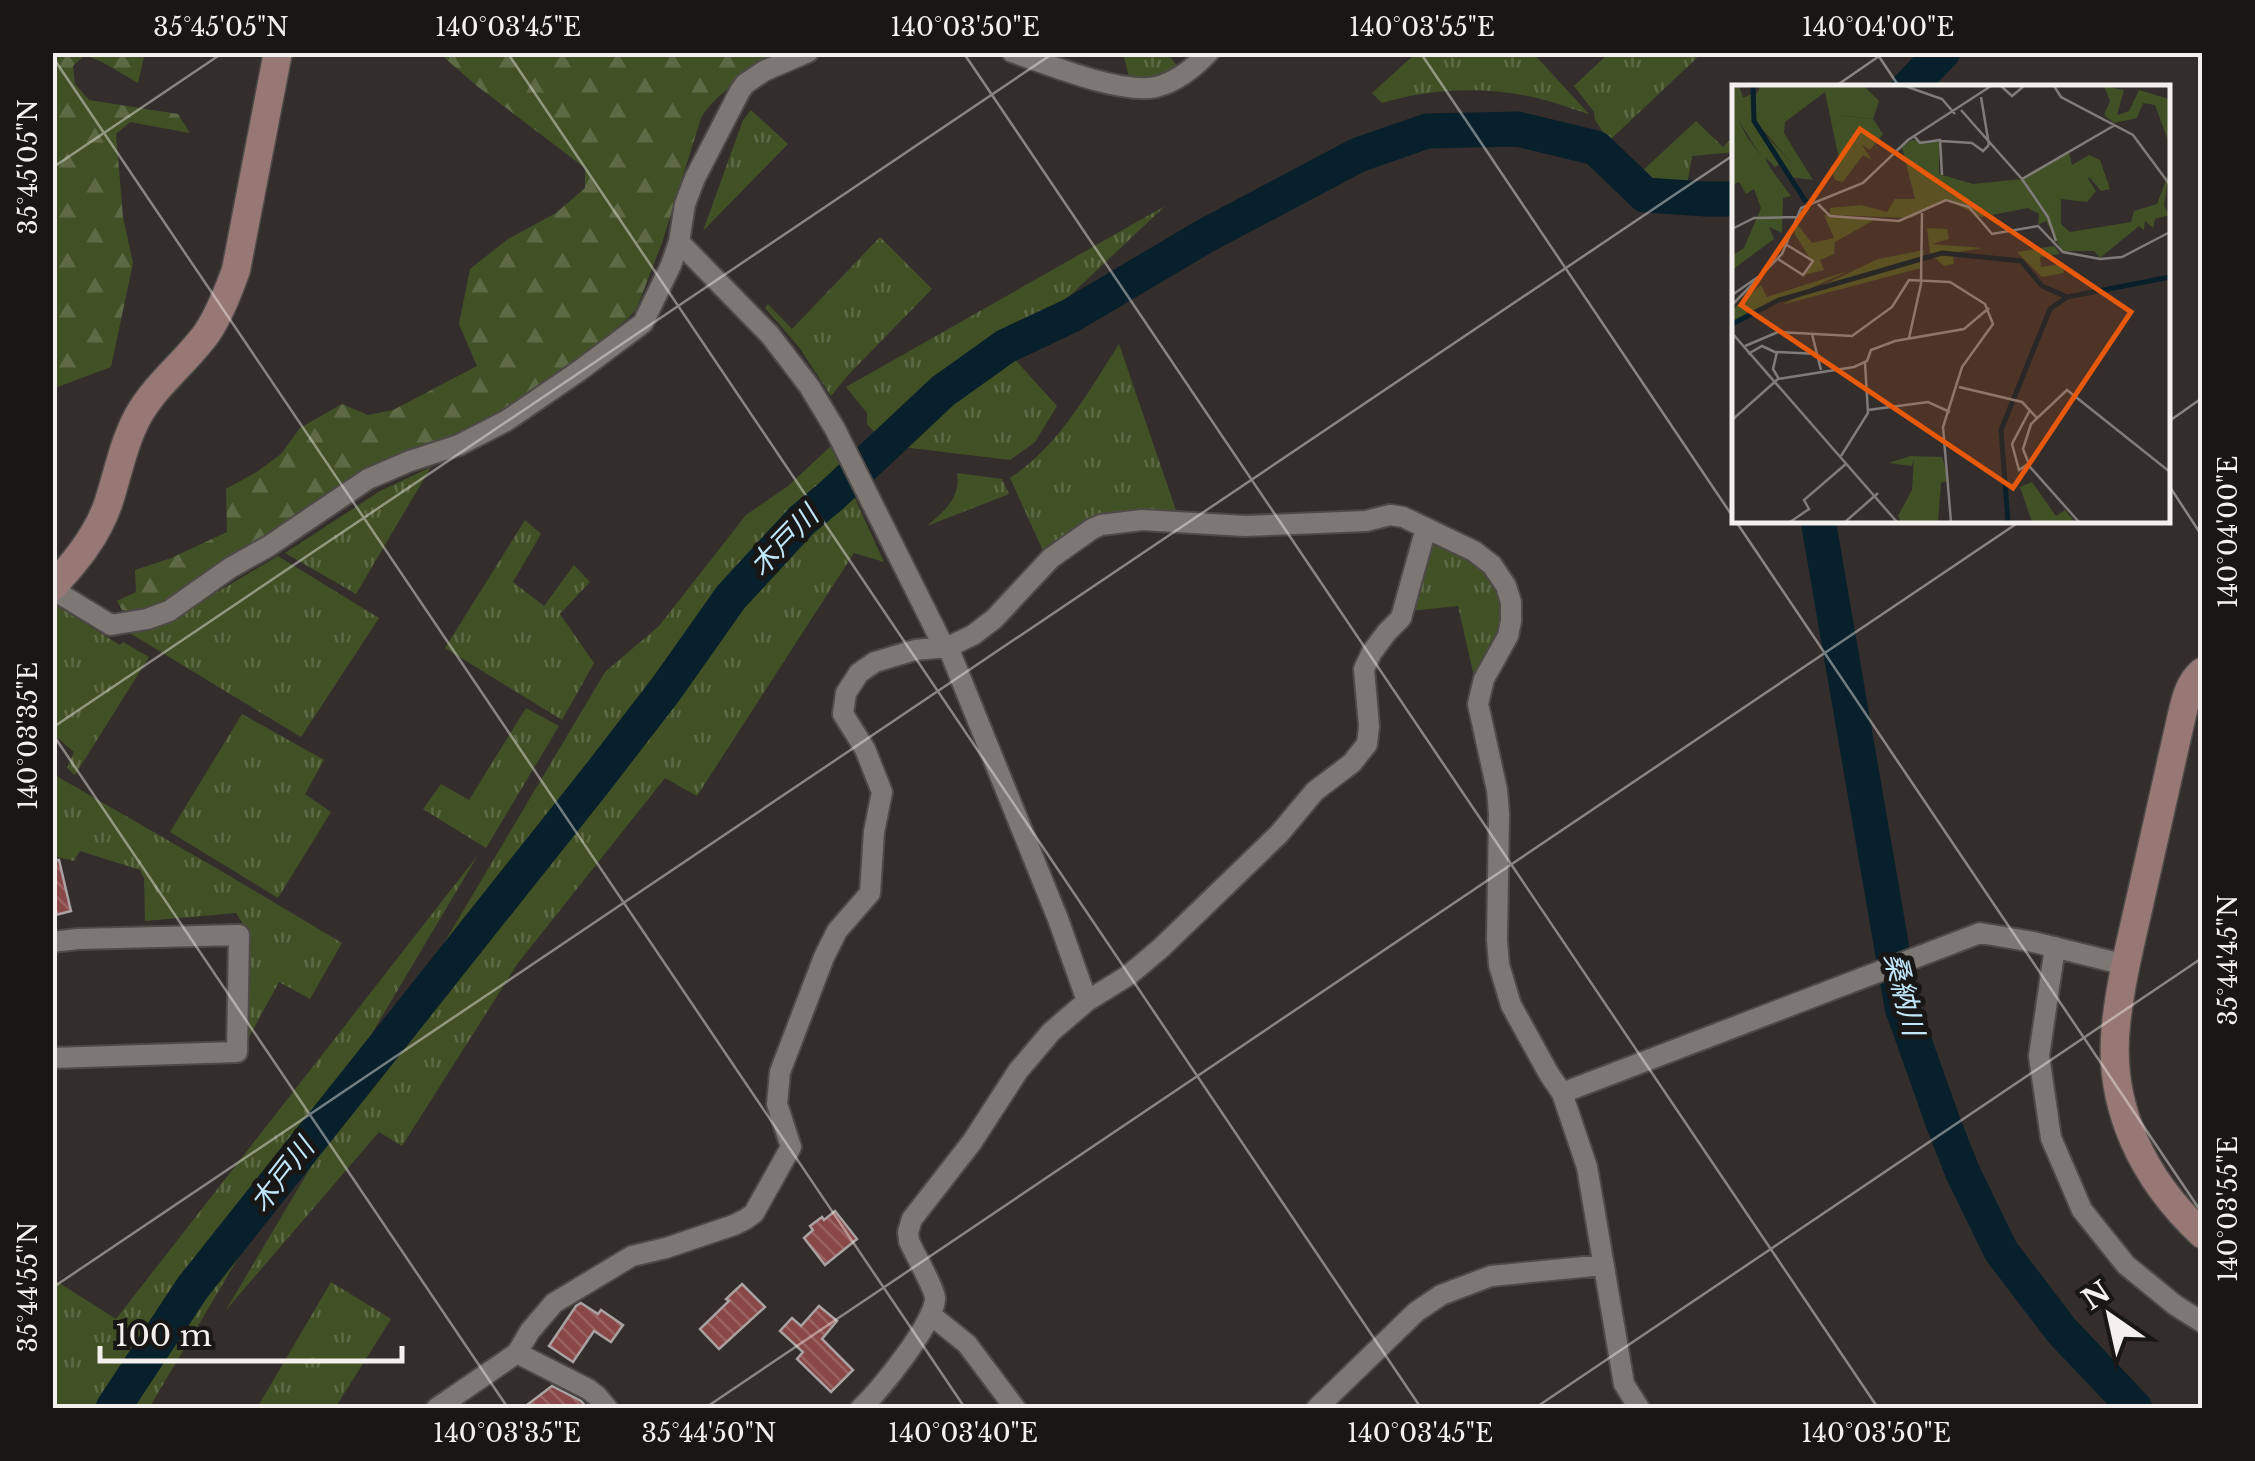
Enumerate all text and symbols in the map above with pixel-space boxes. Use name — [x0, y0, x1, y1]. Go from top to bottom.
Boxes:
text: 35°45'05"N — [153, 12, 289, 43]
text: 140°03'45"E — [435, 12, 581, 43]
text: 140°03'50"E — [890, 12, 1040, 43]
text: 140°03'55"E — [1349, 12, 1495, 43]
text: 140°04'00"E — [1802, 12, 1954, 43]
inset map — [1732, 85, 2170, 522]
text: 35°45'05"N — [13, 99, 44, 235]
text: 140°04'00"E — [2213, 456, 2244, 608]
water label: 木戸川 — [742, 496, 828, 583]
text: 140°03'35"E — [13, 662, 44, 810]
text: 35°44'45"N — [2213, 894, 2244, 1026]
water label: 桑納川 — [1877, 949, 1932, 1042]
water label: 木戸川 — [242, 1129, 323, 1219]
text: 140°03'55"E — [2213, 1136, 2244, 1282]
text: 35°44'55"N — [13, 1221, 44, 1353]
north arrow — [2060, 1266, 2160, 1366]
text: N — [2076, 1274, 2117, 1318]
scale bar — [100, 1301, 402, 1363]
text: 100 m — [115, 1317, 212, 1354]
text: 140°03'35"E — [433, 1418, 581, 1449]
text: 35°44'50"N — [642, 1418, 776, 1449]
text: 140°03'40"E — [888, 1418, 1038, 1449]
text: 140°03'45"E — [1347, 1418, 1493, 1449]
text: 140°03'50"E — [1801, 1418, 1951, 1449]

